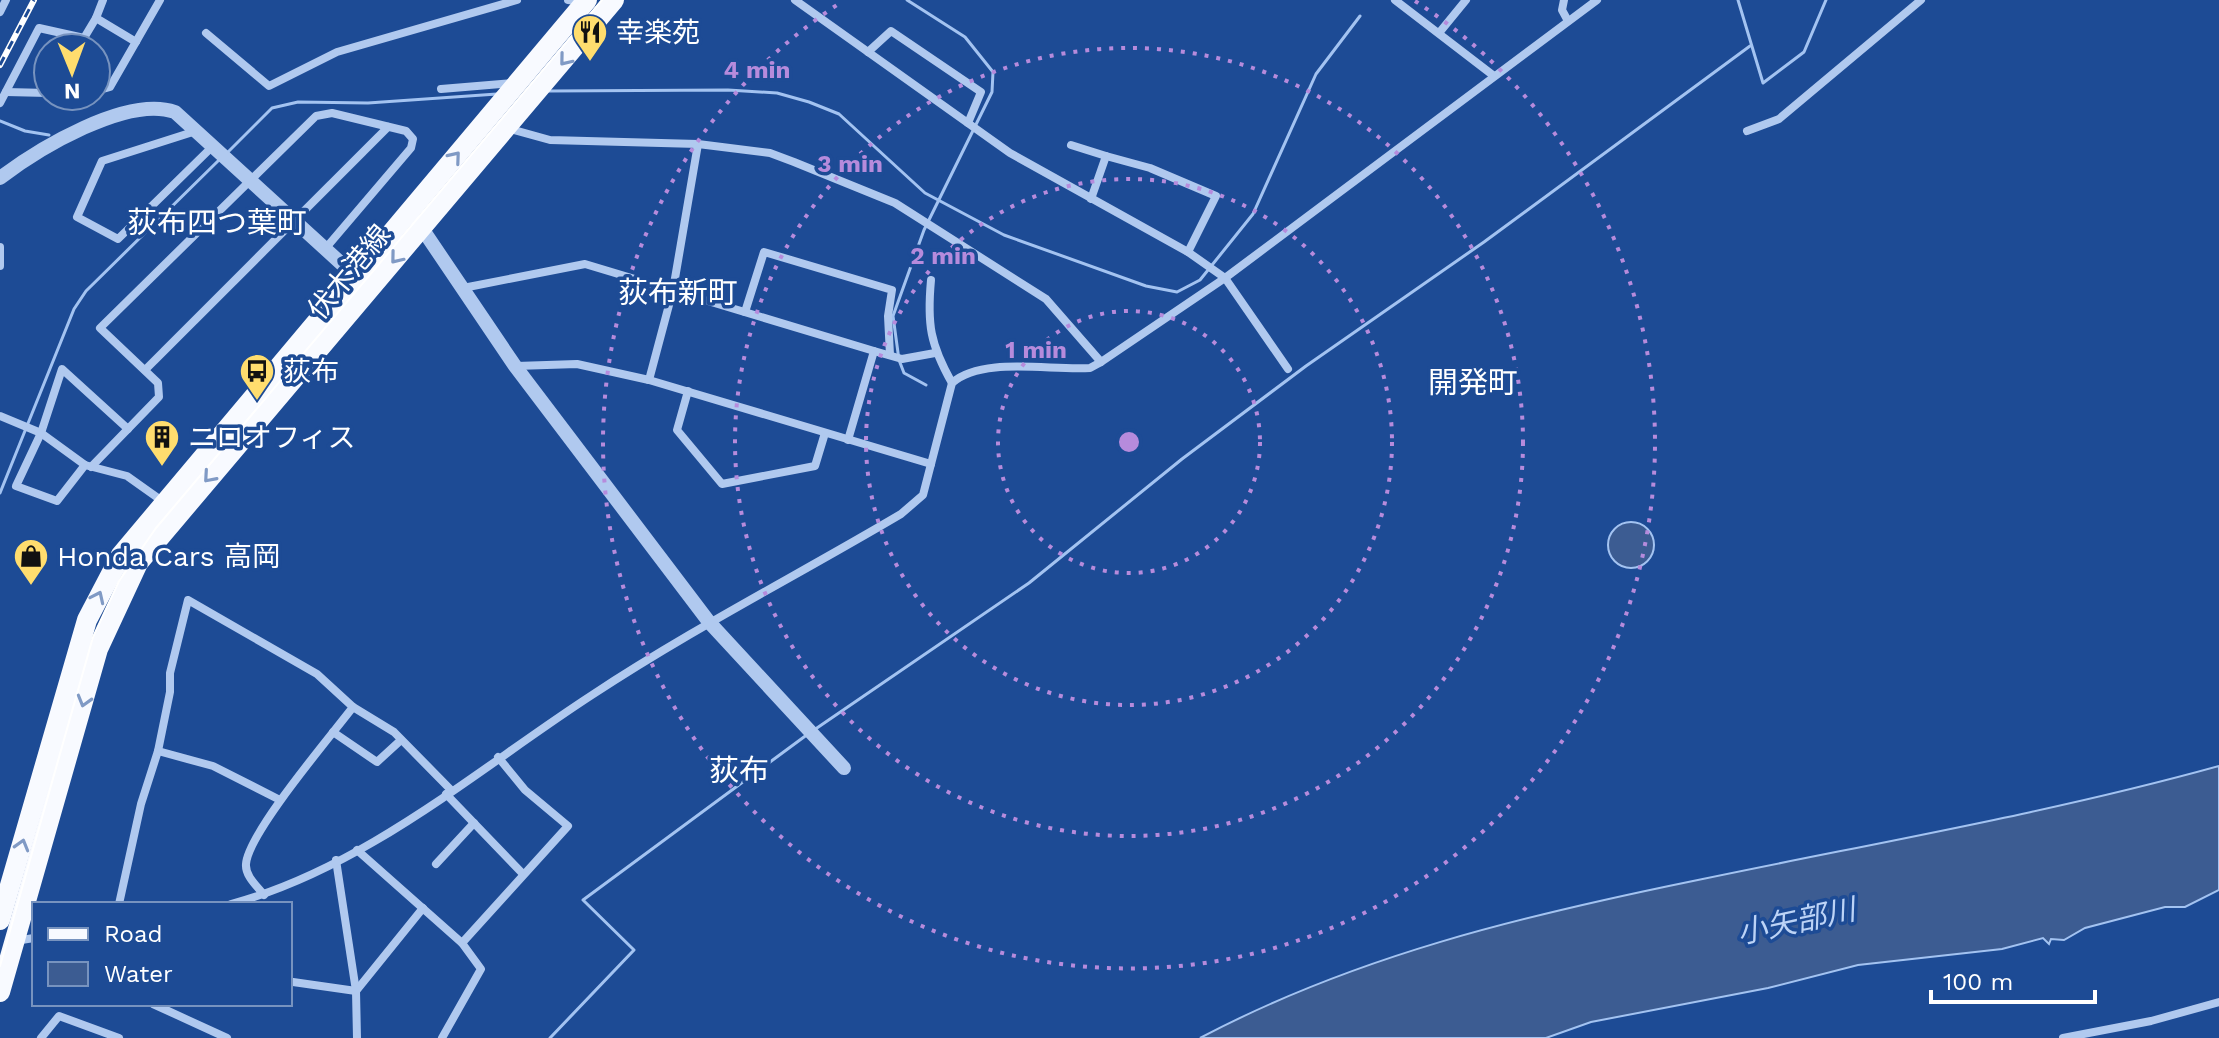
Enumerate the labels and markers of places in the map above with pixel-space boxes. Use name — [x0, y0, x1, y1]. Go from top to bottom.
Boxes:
restaurant icon: 幸楽苑 — [571, 13, 609, 63]
place label: 幸楽苑 — [616, 16, 700, 49]
bus stop icon: 荻布 — [238, 352, 276, 402]
place label: 荻布 — [283, 355, 339, 388]
building icon: ニロオフィス — [143, 418, 181, 468]
place label: ニロオフィス — [188, 421, 355, 454]
centre of rings — [1115, 428, 1143, 456]
shop icon: Honda Cars 高岡 — [12, 537, 50, 587]
place label: Honda Cars 高岡 — [57, 540, 280, 573]

